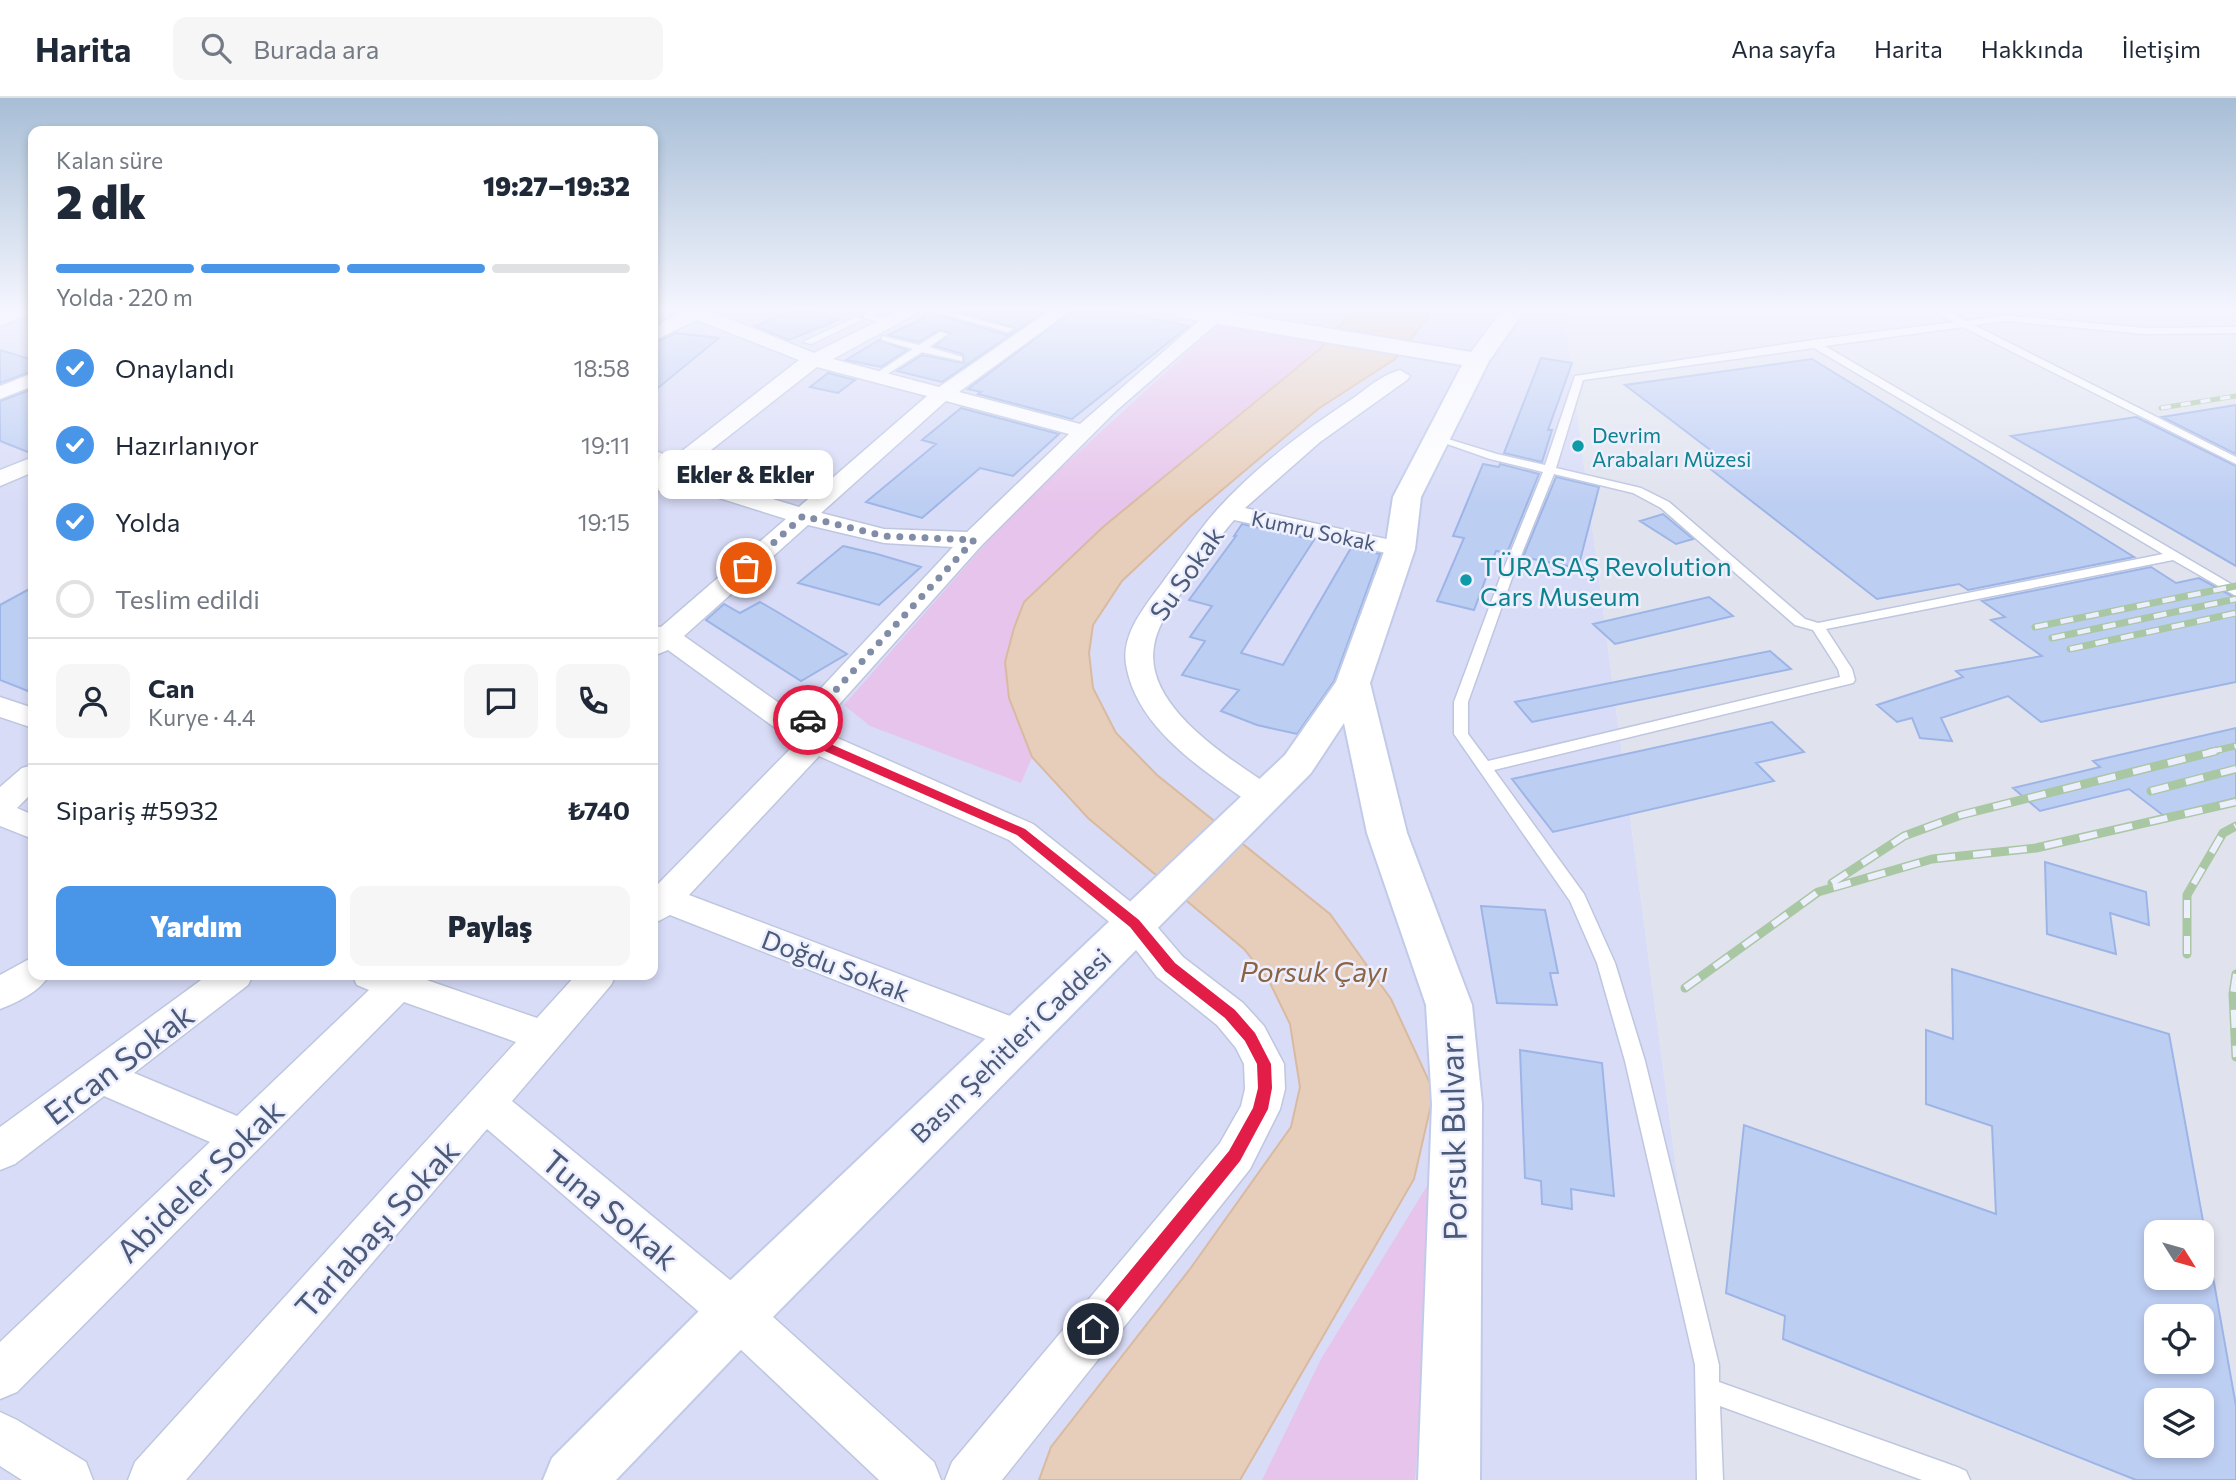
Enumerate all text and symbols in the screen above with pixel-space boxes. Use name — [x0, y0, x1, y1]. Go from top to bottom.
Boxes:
search box — [173, 17, 663, 80]
text: Harita — [35, 28, 131, 69]
icon: search — [197, 29, 235, 67]
text: Burada ara — [253, 33, 379, 64]
text: Ana sayfa — [1731, 34, 1836, 63]
text: Harita — [1874, 34, 1943, 63]
text: Hakkında — [1981, 34, 2084, 63]
text: İletişim — [2122, 34, 2201, 63]
text: Kalan süre — [56, 146, 163, 174]
text: 19:27–19:32 — [483, 170, 630, 201]
text: 2 dk — [56, 172, 146, 228]
text: Yolda · 220 m — [56, 283, 193, 311]
icon: check — [56, 349, 94, 387]
text: Onaylandı — [115, 352, 235, 383]
text: 18:58 — [574, 354, 630, 382]
place label: Devrim Arabaları Müzesi — [1592, 422, 1751, 471]
icon: check — [56, 426, 94, 464]
text: Hazırlanıyor — [115, 429, 259, 460]
text: 19:11 — [581, 431, 630, 459]
marker: Devrim Arabaları Müzesi — [1570, 438, 1586, 454]
callout: Ekler & Ekler — [658, 449, 834, 498]
text: Ekler & Ekler — [676, 460, 815, 488]
icon: check — [56, 503, 94, 541]
street label: Kumru Sokak — [1249, 505, 1379, 555]
text: Yolda — [115, 506, 180, 537]
text: 19:15 — [578, 508, 630, 536]
street label: Su Sokak — [1143, 520, 1229, 626]
pin — [716, 538, 776, 598]
icon: bag — [727, 549, 765, 587]
place label: TÜRASAŞ Revolution Cars Museum — [1480, 550, 1732, 611]
marker: TÜRASAŞ Revolution Cars Museum — [1458, 572, 1474, 588]
text: Teslim edildi — [115, 583, 260, 614]
button: person — [56, 664, 130, 738]
button: chat — [464, 664, 538, 738]
button: phone — [556, 664, 630, 738]
text: Can — [148, 672, 195, 703]
courier — [773, 685, 843, 755]
icon: car — [789, 701, 827, 739]
text: Kurye · 4.4 — [148, 703, 256, 731]
text: Sipariş #5932 — [56, 794, 218, 825]
text: ₺740 — [567, 794, 630, 825]
button: Yardım — [56, 886, 336, 966]
button: Paylaş — [350, 886, 630, 966]
street label: Doğdu Sokak — [758, 923, 914, 1007]
street label: Basın Şehitleri Caddesi — [904, 941, 1116, 1149]
water label: Porsuk Çayı — [1240, 954, 1388, 988]
street label: Ercan Sokak — [35, 994, 201, 1132]
street label: Porsuk Bulvarı — [1430, 1033, 1474, 1241]
street label: Abideler Sokak — [107, 1090, 291, 1270]
street label: Tarlabaşı Sokak — [286, 1131, 466, 1325]
street label: Tuna Sokak — [534, 1140, 688, 1278]
north arrow — [2144, 1220, 2214, 1290]
map controls — [2144, 1220, 2214, 1458]
pin — [1063, 1299, 1123, 1359]
button: locate — [2144, 1304, 2214, 1374]
icon: home — [1074, 1310, 1112, 1348]
button: layers — [2144, 1388, 2214, 1458]

